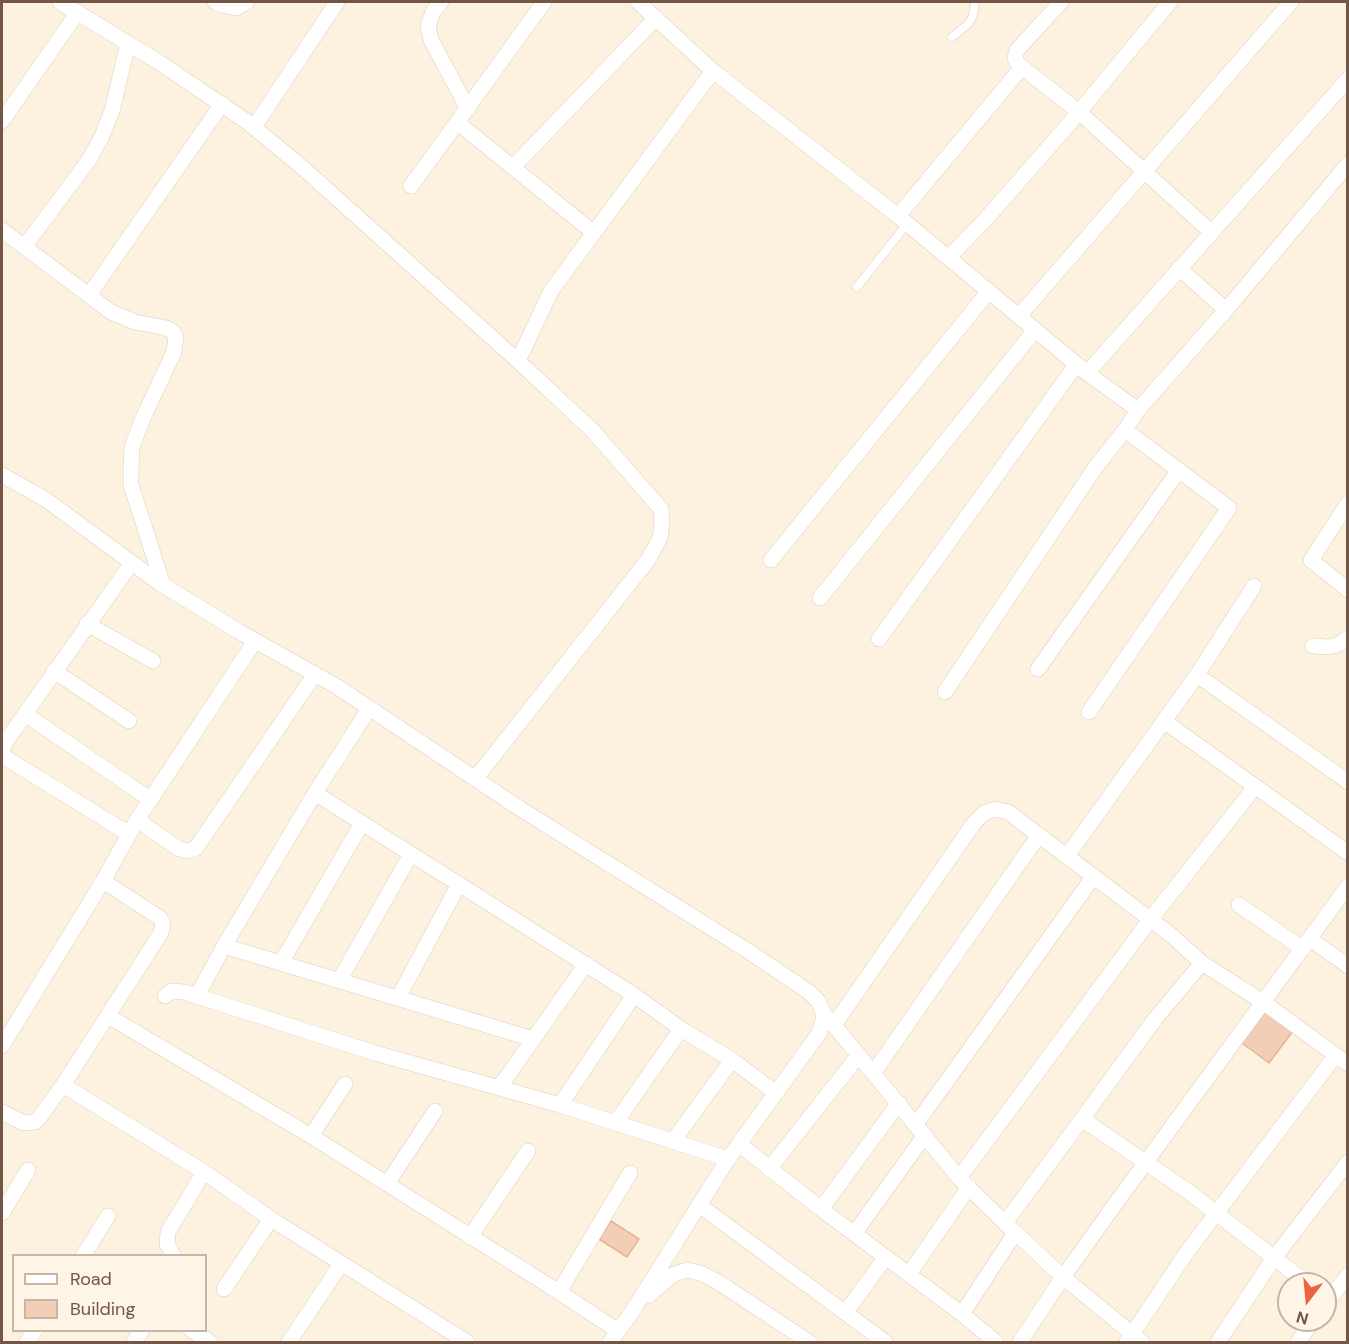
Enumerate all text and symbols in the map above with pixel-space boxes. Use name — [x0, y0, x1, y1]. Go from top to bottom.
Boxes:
legend — [12, 1254, 207, 1332]
text: Road — [70, 1267, 112, 1291]
north arrow — [1277, 1272, 1337, 1332]
text: Building — [70, 1297, 135, 1321]
text: N — [1294, 1306, 1311, 1330]

